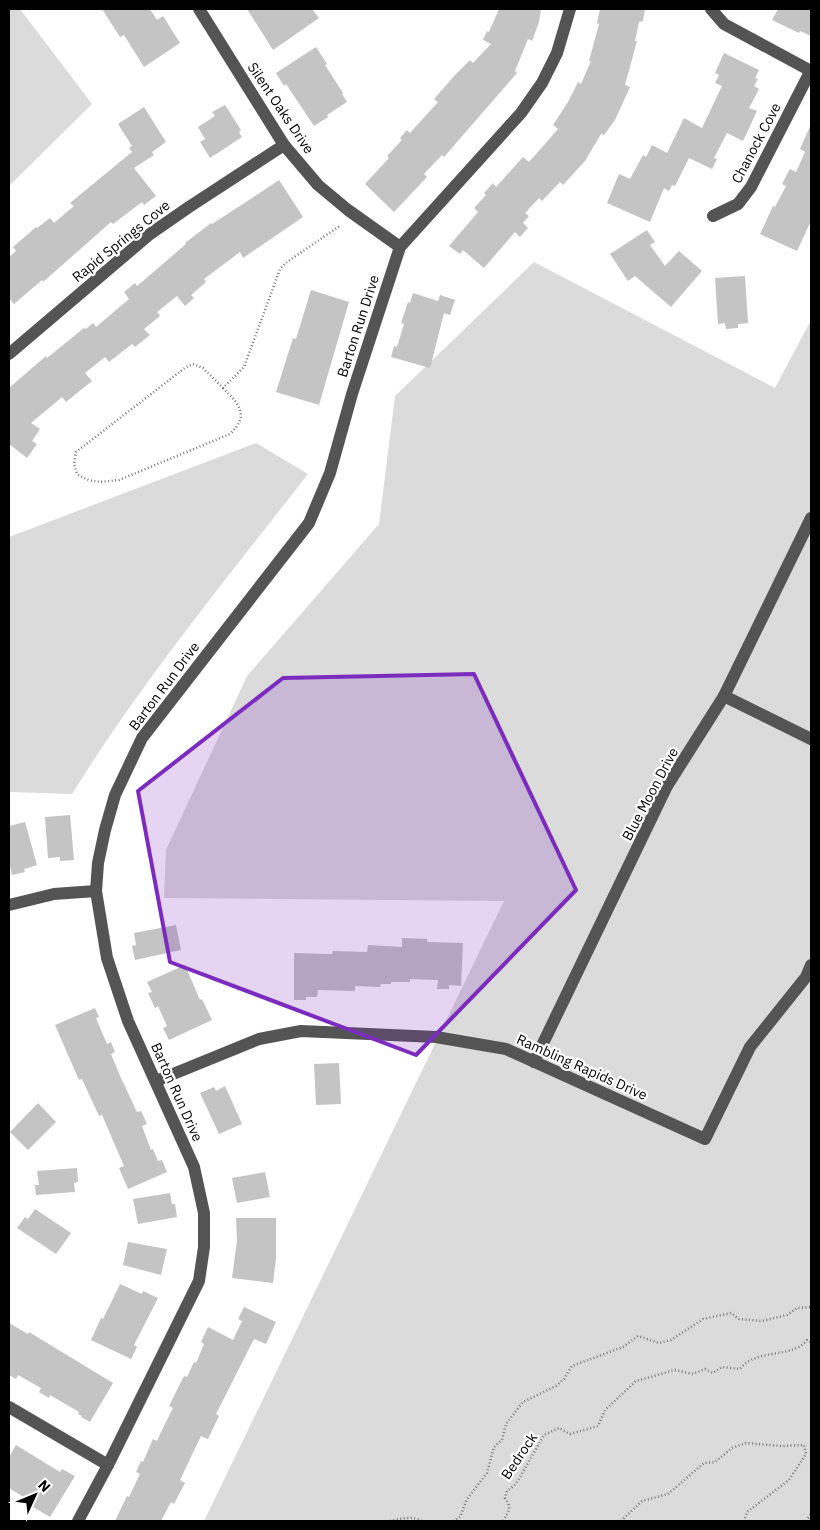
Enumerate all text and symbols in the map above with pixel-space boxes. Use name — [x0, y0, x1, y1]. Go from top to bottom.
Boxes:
street label: Silent Oaks Drive — [244, 59, 318, 157]
street label: Chanock Cove — [727, 99, 785, 186]
street label: Rapid Springs Cove — [68, 196, 174, 286]
street label: Barton Run Drive — [333, 272, 383, 379]
street label: Barton Run Drive — [125, 638, 203, 734]
street label: Blue Moon Drive — [618, 744, 682, 844]
street label: Rambling Rapids Drive — [514, 1030, 650, 1104]
street label: Barton Run Drive — [147, 1040, 207, 1145]
street label: Bedrock — [497, 1429, 541, 1483]
north arrow — [10, 1470, 60, 1520]
text: N — [34, 1476, 54, 1496]

